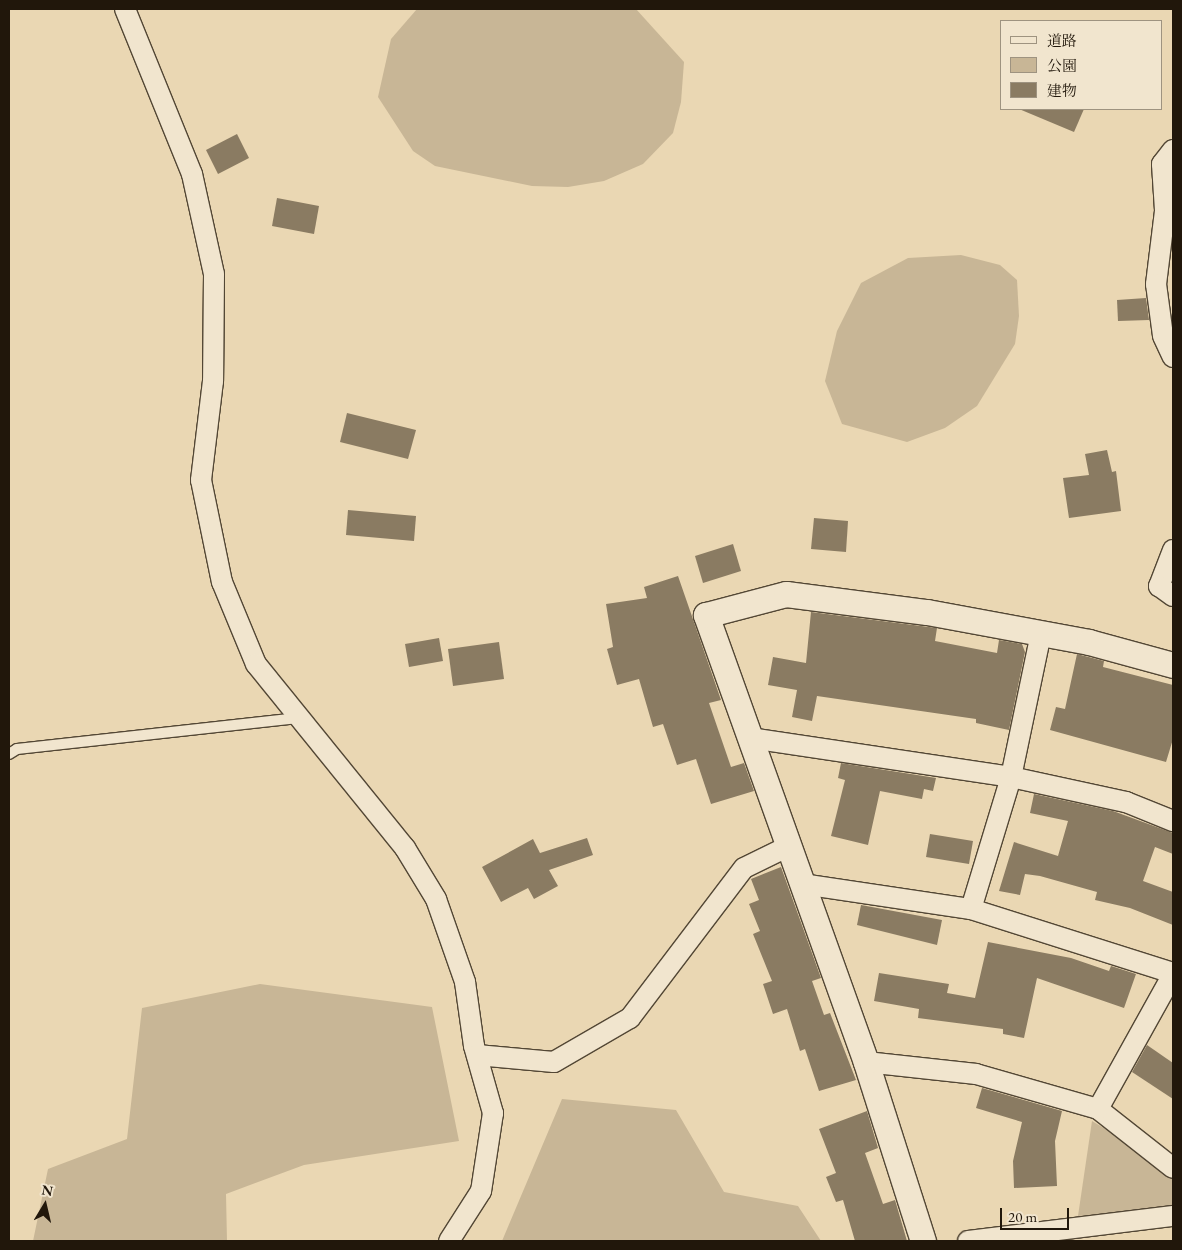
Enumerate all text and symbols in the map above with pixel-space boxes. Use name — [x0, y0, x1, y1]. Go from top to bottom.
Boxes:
legend — [1000, 20, 1162, 110]
text: 道路 — [1047, 31, 1077, 50]
text: 公園 — [1047, 56, 1077, 75]
text: 建物 — [1047, 81, 1077, 100]
north arrow — [20, 1180, 70, 1230]
text: N — [40, 1180, 54, 1200]
scale bar — [1002, 1198, 1071, 1230]
text: 20 m — [1008, 1207, 1037, 1226]

